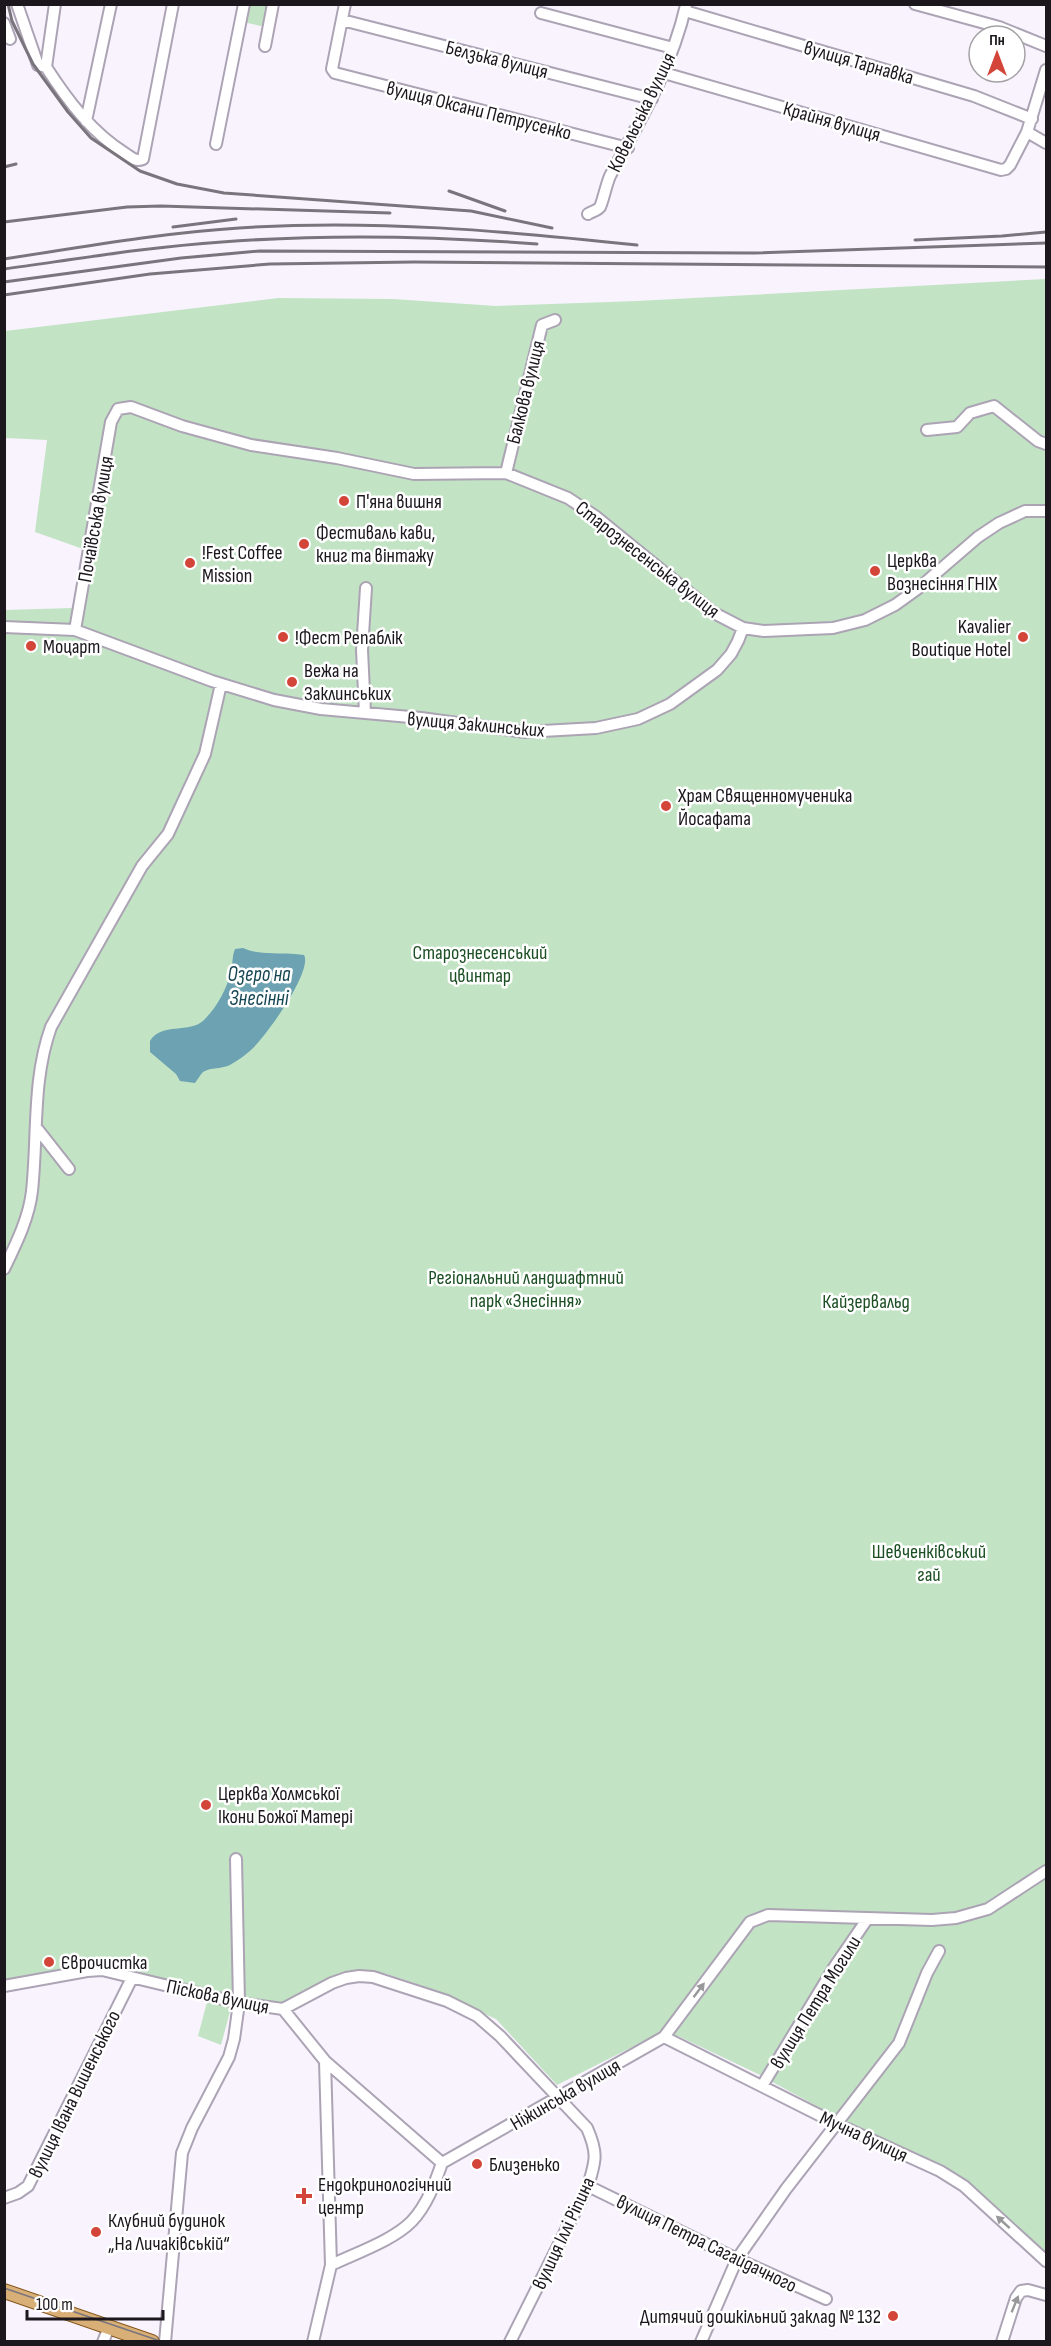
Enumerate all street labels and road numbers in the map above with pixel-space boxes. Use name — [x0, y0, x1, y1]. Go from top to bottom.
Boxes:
street label: Белзька вулиця — [443, 36, 551, 84]
street label: вулиця Тарнавка — [801, 36, 916, 90]
street label: Ковельська вулиця — [603, 49, 681, 176]
street label: вулиця Оксани Петрусенко — [384, 76, 574, 146]
street label: Крайня вулиця — [780, 97, 883, 147]
street label: Балкова вулиця — [502, 338, 550, 446]
street label: Почаївська вулиця — [73, 454, 119, 584]
street label: Старознесенська вулиця — [570, 496, 724, 624]
street label: вулиця Заклинських — [406, 707, 546, 743]
street label: вулиця Петра Могили — [765, 1932, 866, 2073]
street label: Піскова вулиця — [164, 1974, 271, 2020]
street label: вулиця Івана Вишенського — [24, 2007, 126, 2182]
street label: Ніжинська вулиця — [506, 2054, 625, 2136]
street label: Мучна вулиця — [816, 2106, 911, 2168]
street label: вулиця Іллі Ріпина — [527, 2173, 600, 2293]
street label: вулиця Петра Сагайдачного — [612, 2190, 801, 2298]

